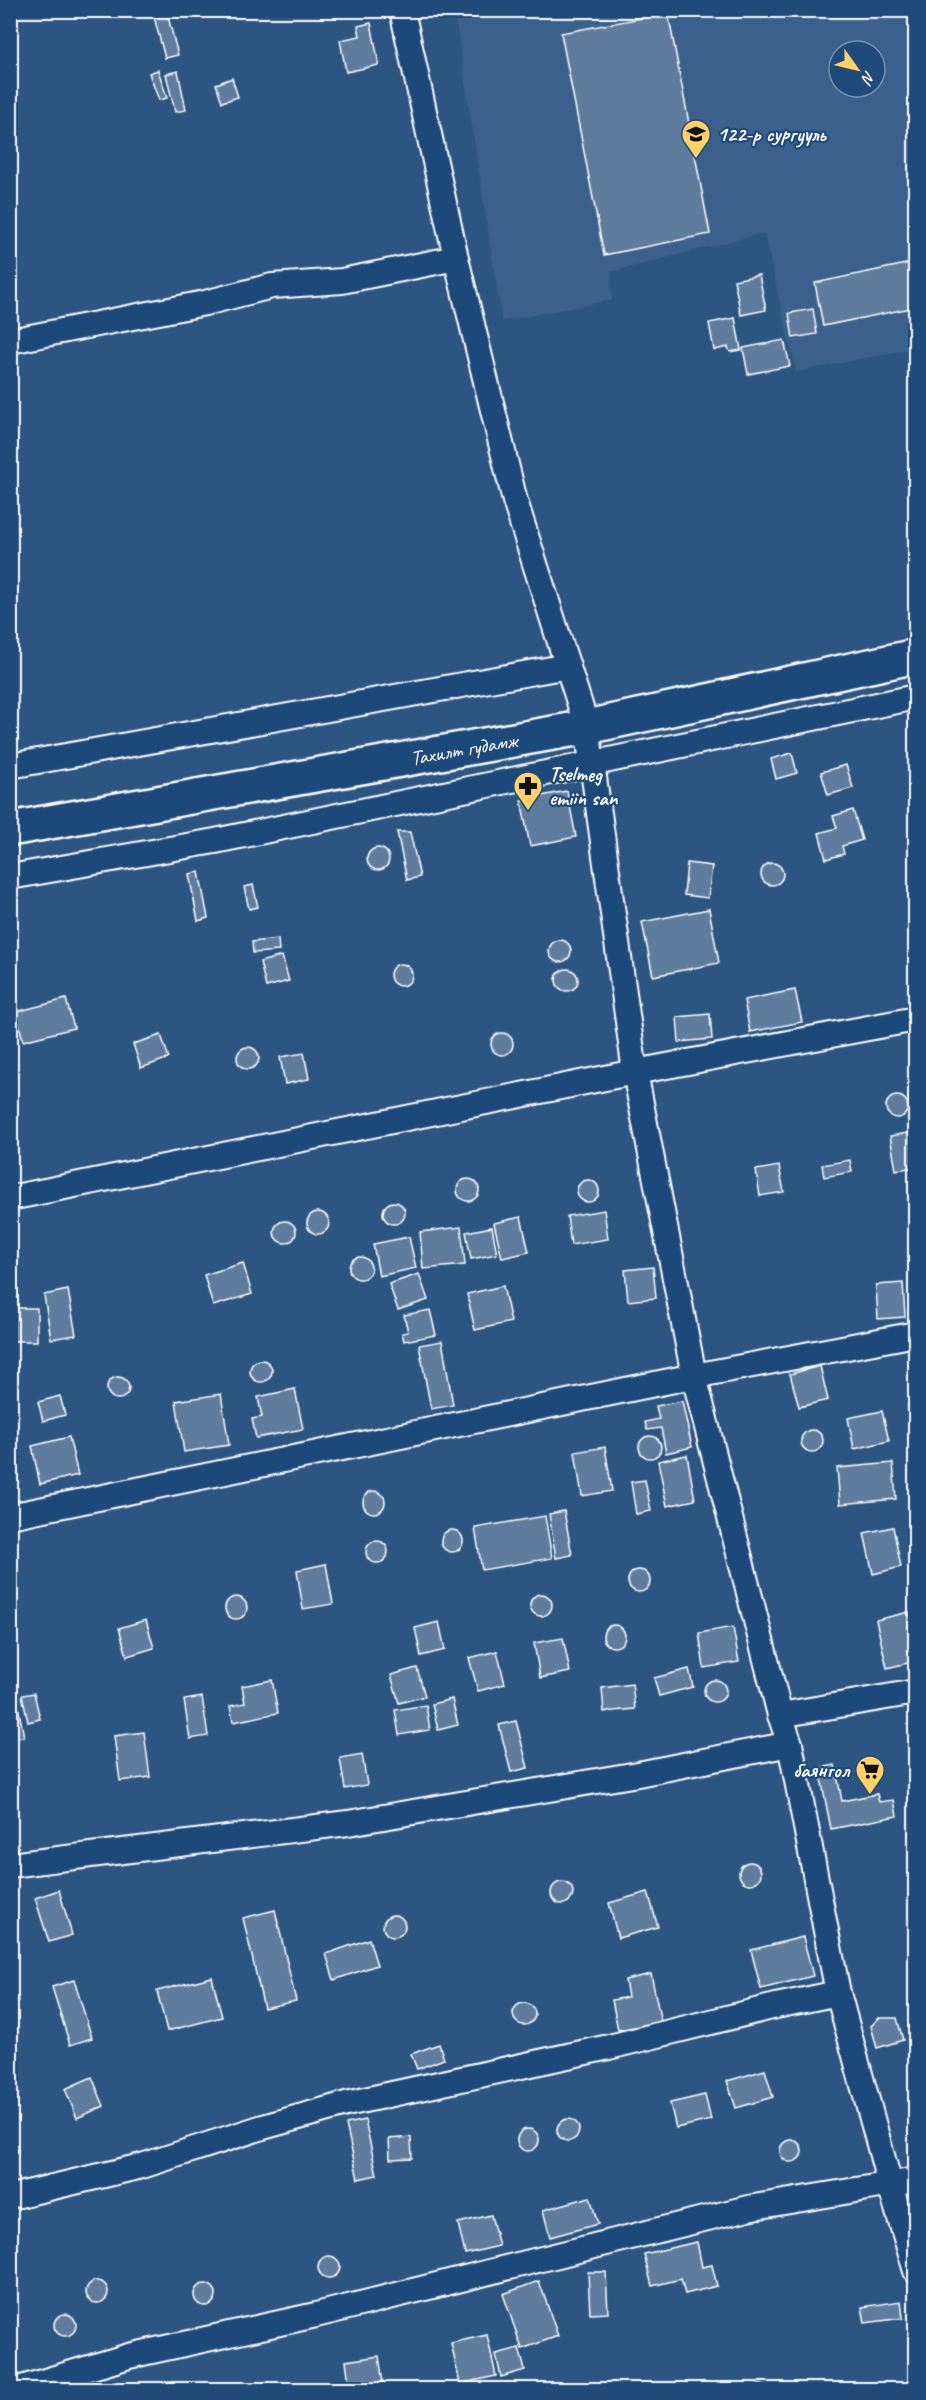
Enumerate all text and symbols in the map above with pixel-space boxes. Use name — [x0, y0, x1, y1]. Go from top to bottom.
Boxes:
north arrow — [827, 39, 887, 99]
text: N — [856, 67, 880, 89]
school or university icon: 122-р сургууль — [680, 118, 712, 160]
place label: 122-р сургууль — [717, 121, 828, 148]
street label: Тахилт гудамж — [408, 727, 521, 771]
place label: Tselmeg emiin san — [549, 761, 619, 811]
pharmacy icon: Tselmeg emiin san — [512, 770, 544, 812]
supermarket icon: баянгол — [854, 1754, 886, 1796]
place label: баянгол — [793, 1757, 851, 1783]

